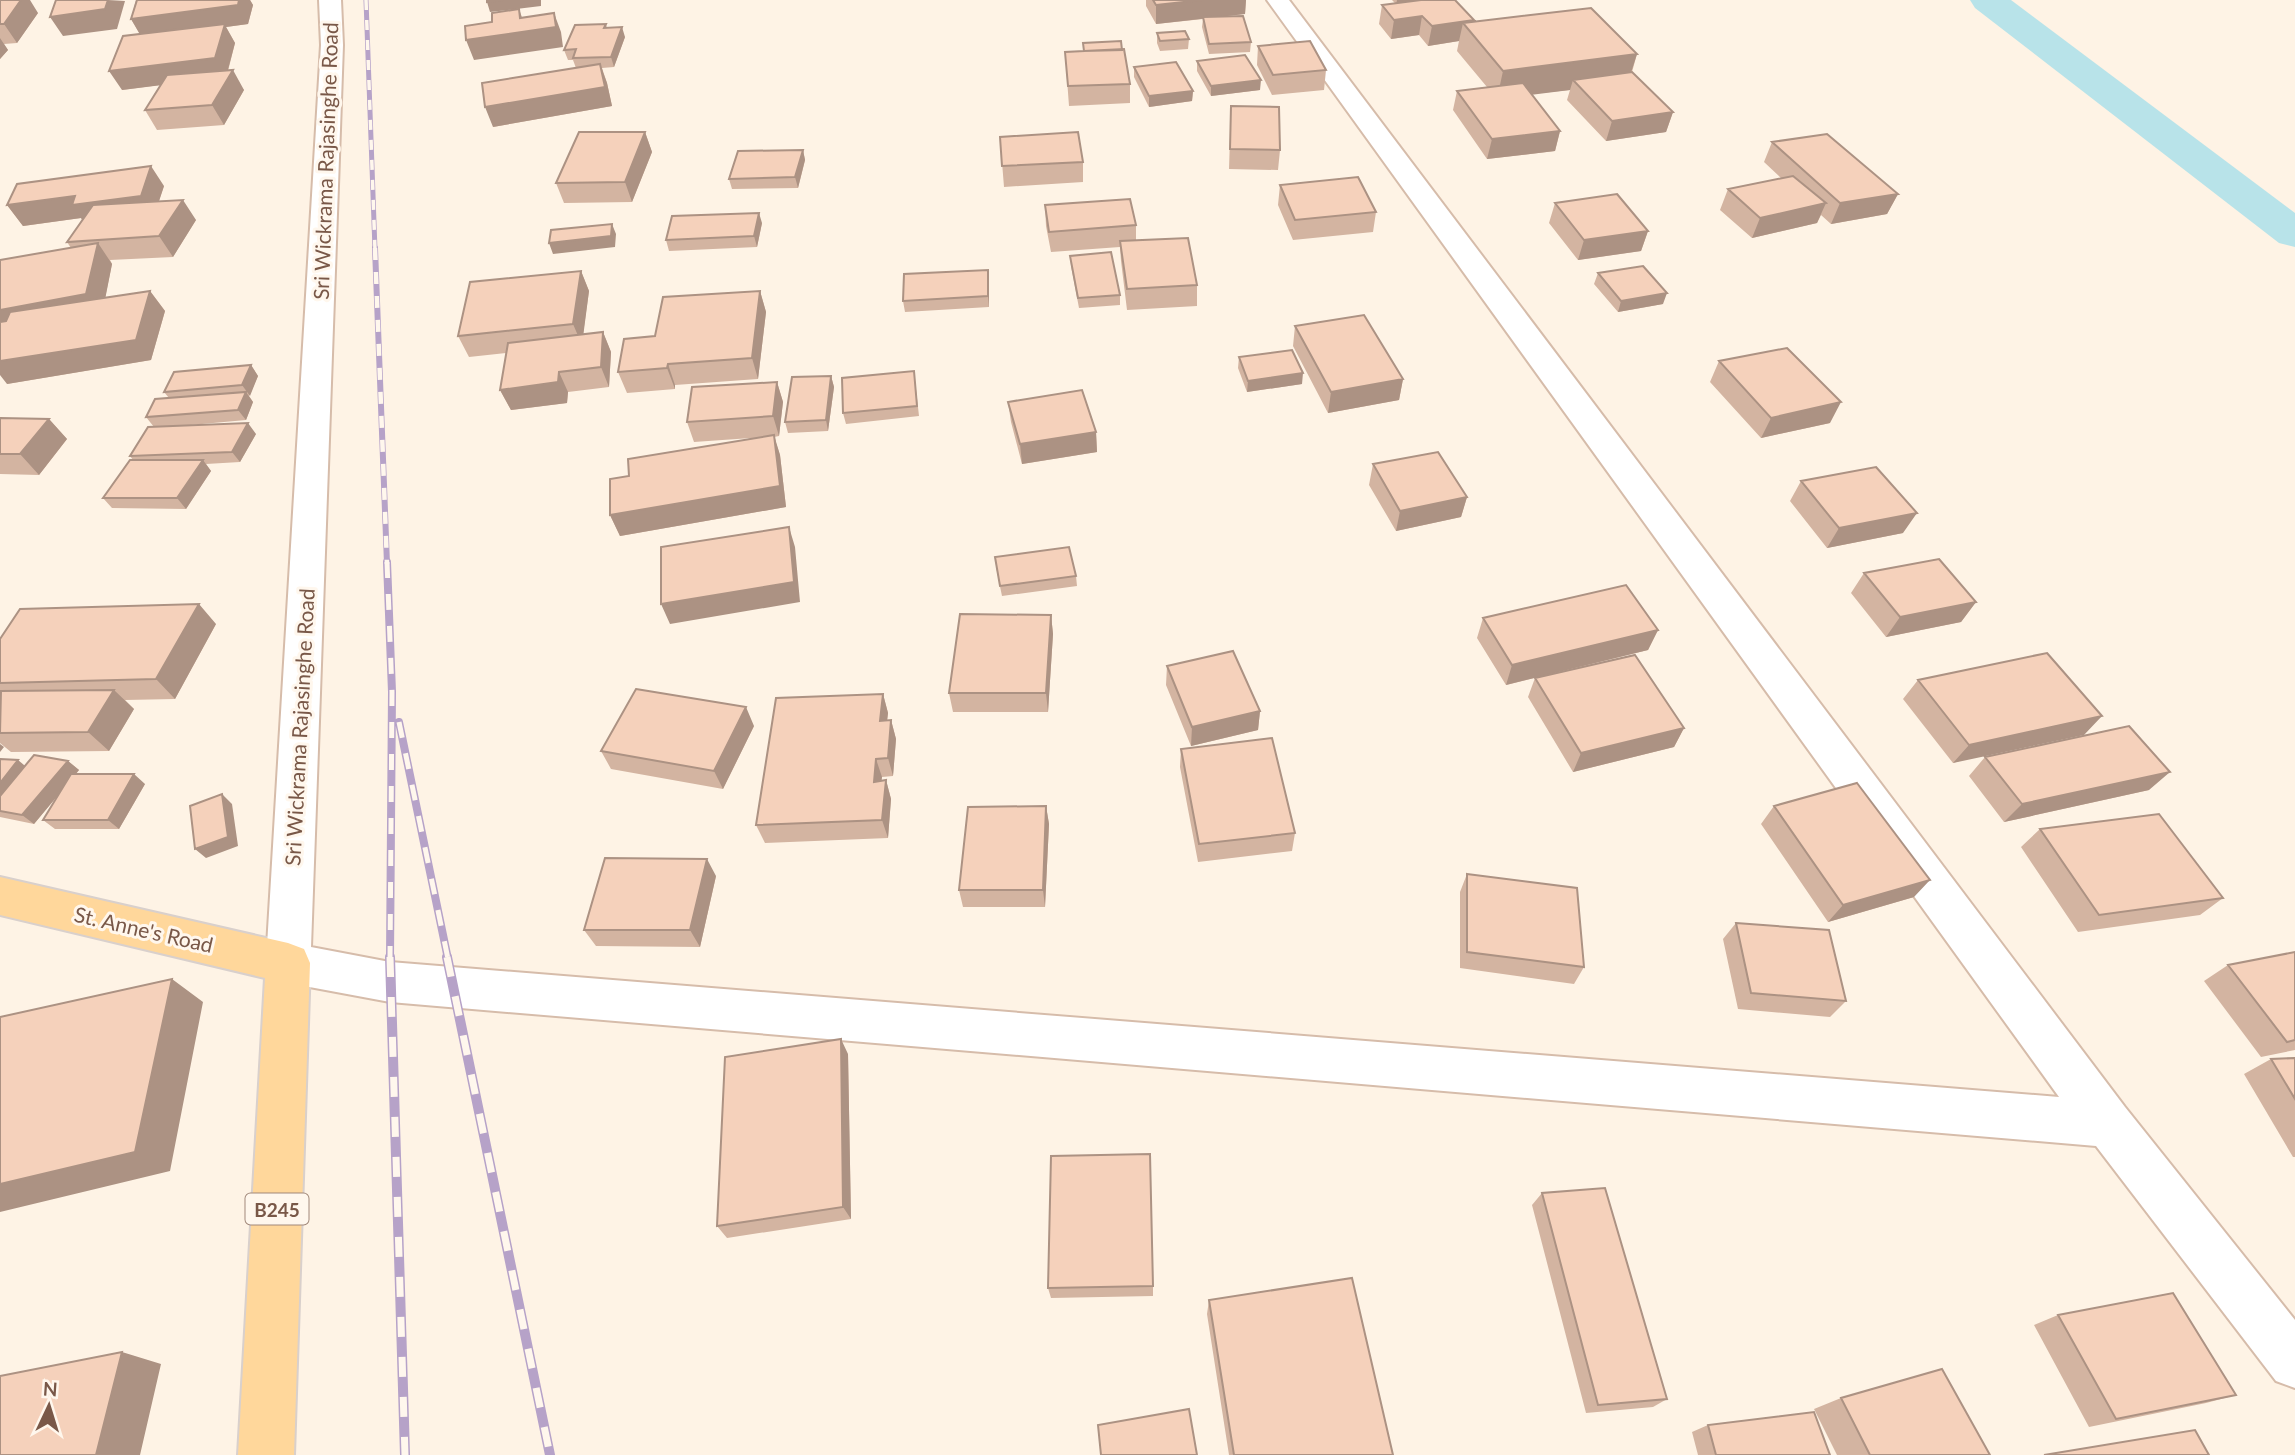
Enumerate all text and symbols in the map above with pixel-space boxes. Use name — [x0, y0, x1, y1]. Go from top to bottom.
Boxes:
street label: Sri Wickrama Rajasinghe Road — [308, 22, 342, 300]
street label: Sri Wickrama Rajasinghe Road — [279, 588, 319, 866]
street label: St. Anne's Road — [72, 901, 216, 957]
road number: B245 — [246, 1194, 308, 1224]
north arrow — [14, 1371, 84, 1441]
text: N — [42, 1377, 58, 1401]

